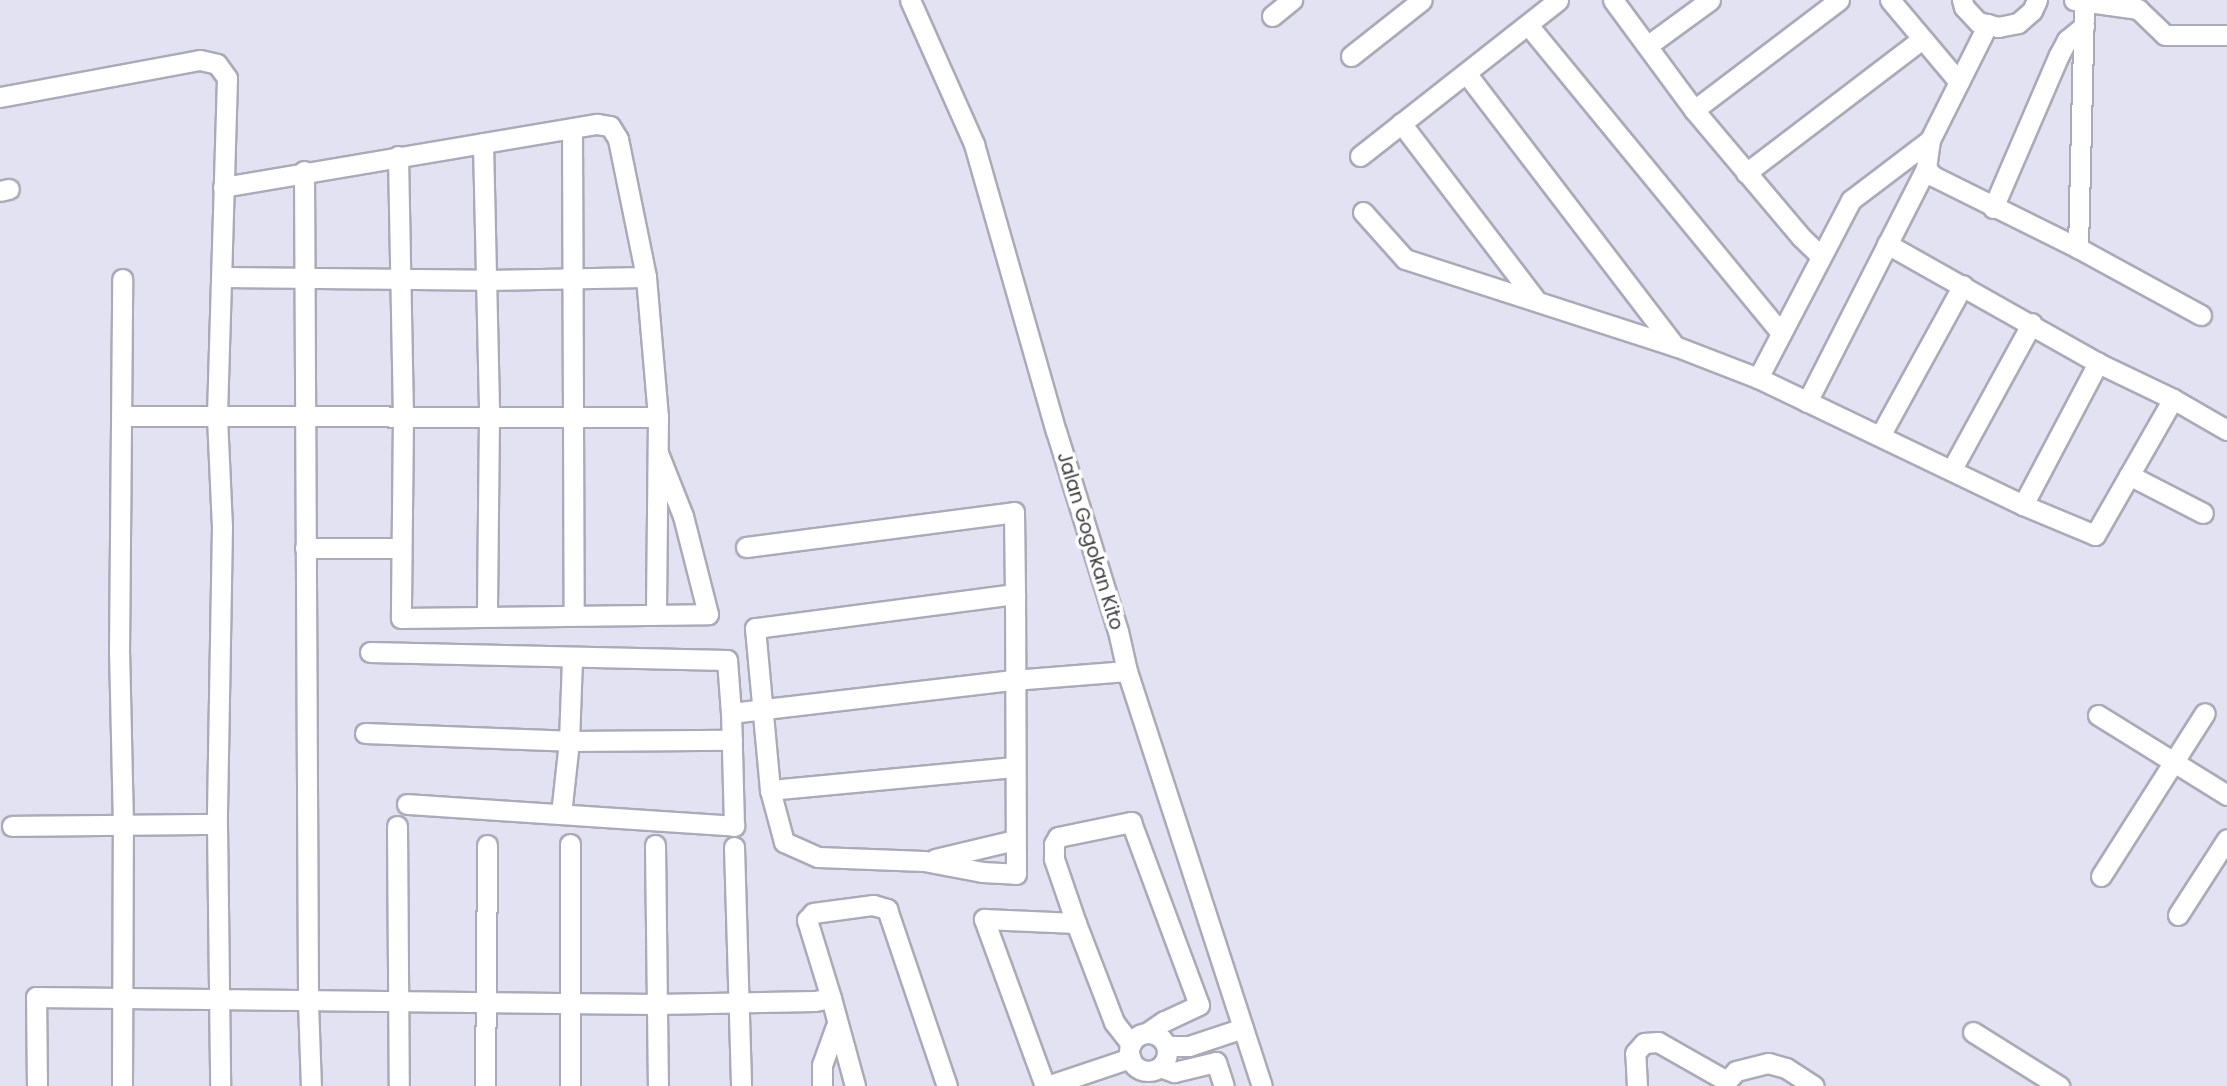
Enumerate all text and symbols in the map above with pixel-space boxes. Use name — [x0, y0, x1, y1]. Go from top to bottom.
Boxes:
street label: Jalan Gogokan Kito — [1052, 449, 1128, 633]

